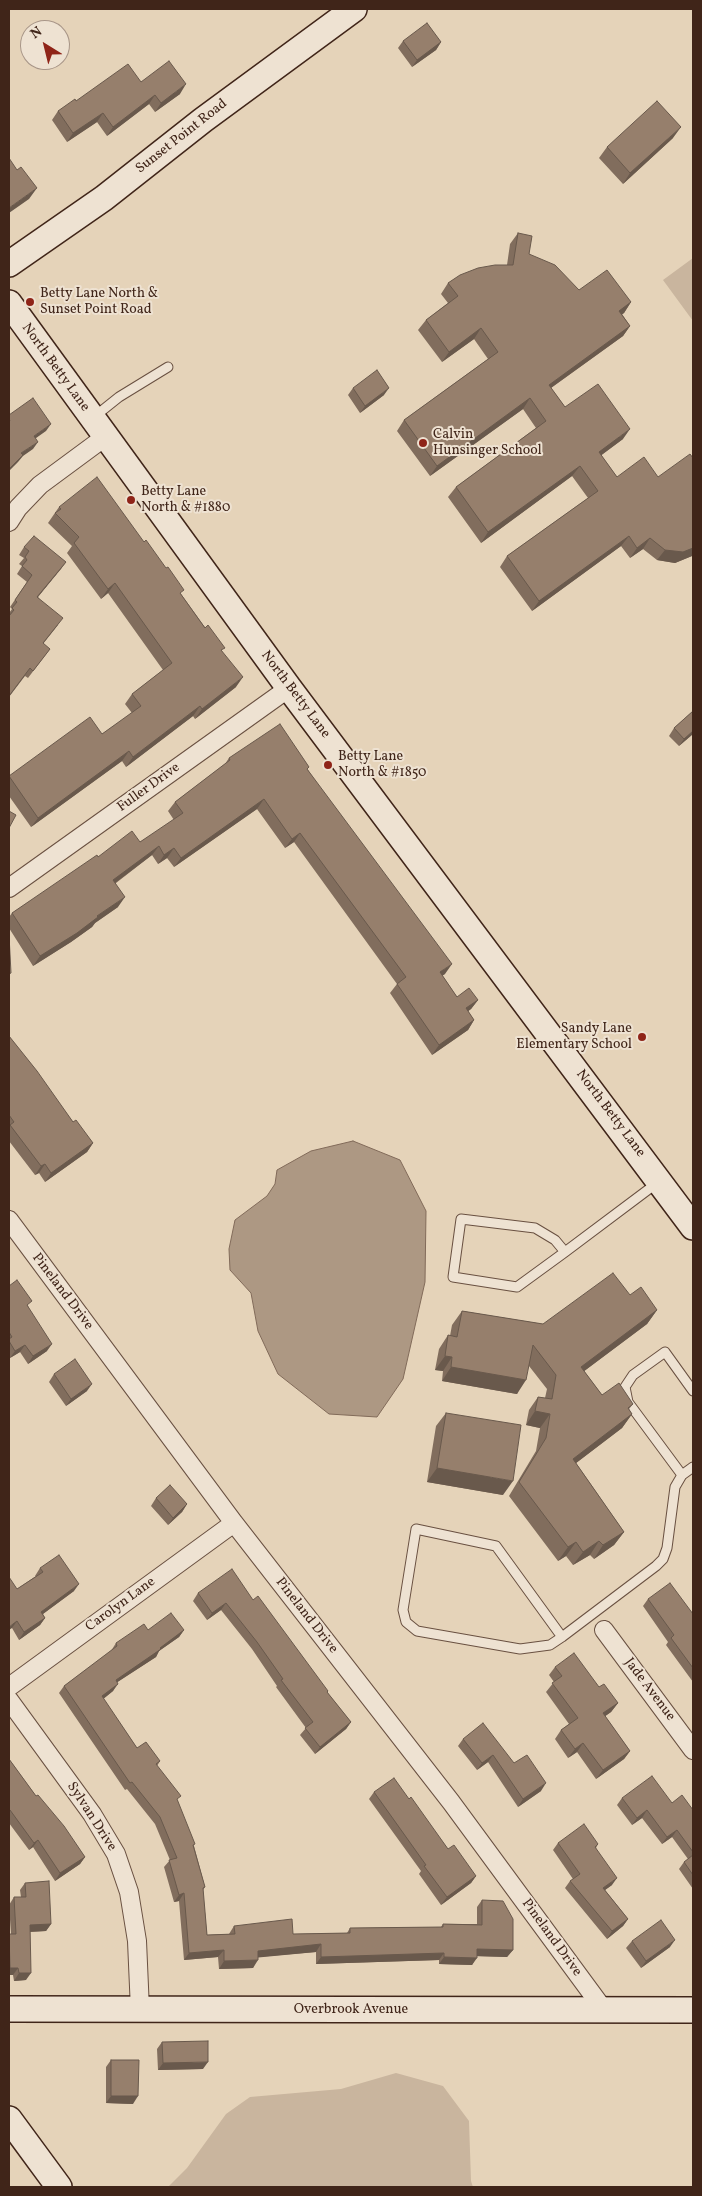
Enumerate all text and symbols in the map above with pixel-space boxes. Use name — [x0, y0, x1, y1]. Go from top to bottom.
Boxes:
north arrow — [20, 20, 70, 70]
text: N — [27, 23, 46, 44]
street label: Sunset Point Road — [133, 96, 231, 178]
place label: Betty Lane North & Sunset Point Road — [40, 286, 158, 318]
marker: Betty Lane North & Sunset Point Road — [24, 296, 36, 308]
street label: North Betty Lane — [17, 321, 93, 415]
place label: Calvin Hunsinger School — [433, 427, 542, 460]
marker: Calvin Hunsinger School — [417, 437, 429, 449]
place label: Betty Lane North & #1880 — [141, 484, 230, 516]
marker: Betty Lane North & #1880 — [125, 494, 137, 506]
street label: North Betty Lane — [257, 648, 333, 742]
place label: Betty Lane North & #1850 — [338, 749, 427, 782]
marker: Betty Lane North & #1850 — [322, 759, 334, 771]
street label: Fuller Drive — [114, 760, 184, 816]
place label: Sandy Lane Elementary School — [516, 1021, 632, 1054]
marker: Sandy Lane Elementary School — [636, 1031, 648, 1043]
street label: North Betty Lane — [572, 1067, 648, 1161]
street label: Pineland Drive — [28, 1250, 96, 1334]
street label: Carolyn Lane — [83, 1574, 159, 1636]
street label: Pineland Drive — [271, 1575, 341, 1657]
street label: Jade Avenue — [620, 1655, 678, 1725]
street label: Sylvan Drive — [62, 1779, 120, 1855]
street label: Pineland Drive — [517, 1896, 585, 1980]
street label: Overbrook Avenue — [294, 2002, 408, 2018]

